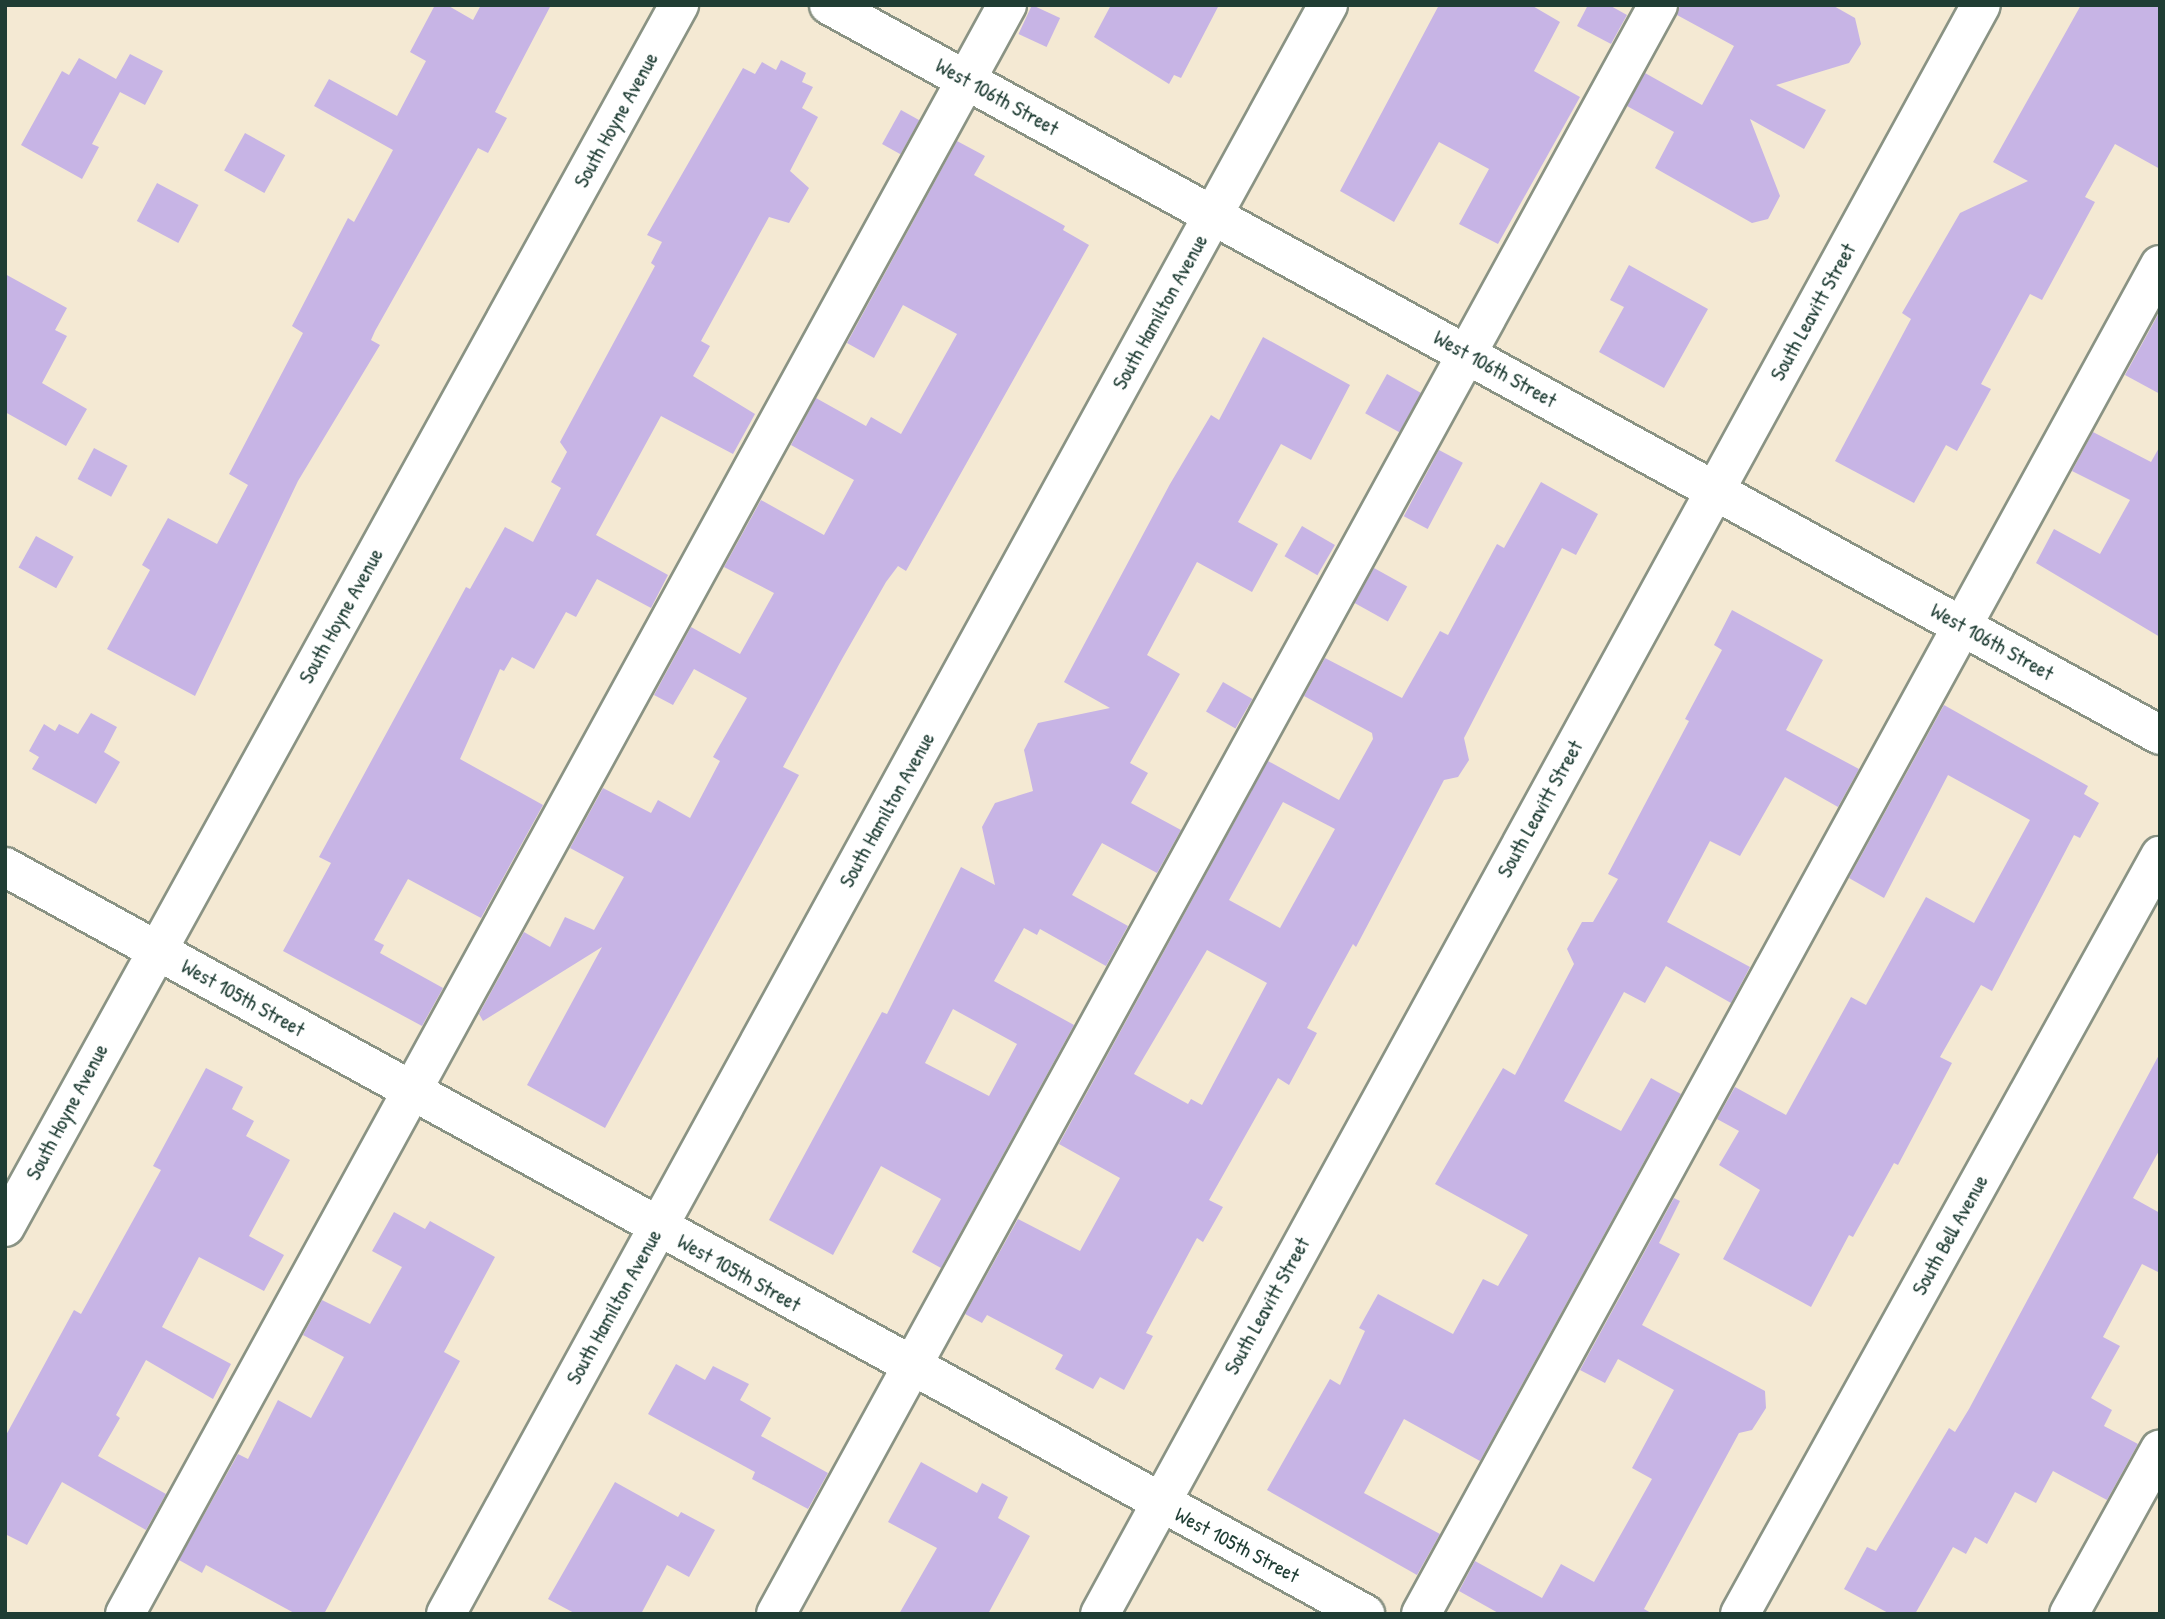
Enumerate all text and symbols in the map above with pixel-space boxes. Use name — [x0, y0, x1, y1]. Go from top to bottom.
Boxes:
street label: South Hoyne Avenue — [569, 48, 663, 192]
street label: West 106th Street — [931, 53, 1063, 141]
street label: South Hamilton Avenue — [1107, 230, 1213, 394]
street label: South Leavitt Street — [1765, 239, 1861, 385]
street label: West 106th Street — [1429, 325, 1561, 413]
street label: South Hoyne Avenue — [294, 544, 388, 688]
street label: West 106th Street — [1926, 598, 2058, 686]
street label: South Hamilton Avenue — [834, 728, 940, 892]
street label: South Leavitt Street — [1492, 736, 1588, 882]
street label: West 105th Street — [177, 954, 309, 1042]
street label: South Hoyne Avenue — [21, 1040, 113, 1184]
street label: South Bell Avenue — [1907, 1171, 1993, 1299]
street label: South Hamilton Avenue — [561, 1225, 667, 1389]
street label: West 105th Street — [673, 1229, 805, 1317]
street label: South Leavitt Street — [1219, 1233, 1315, 1379]
street label: West 105th Street — [1171, 1502, 1303, 1588]

